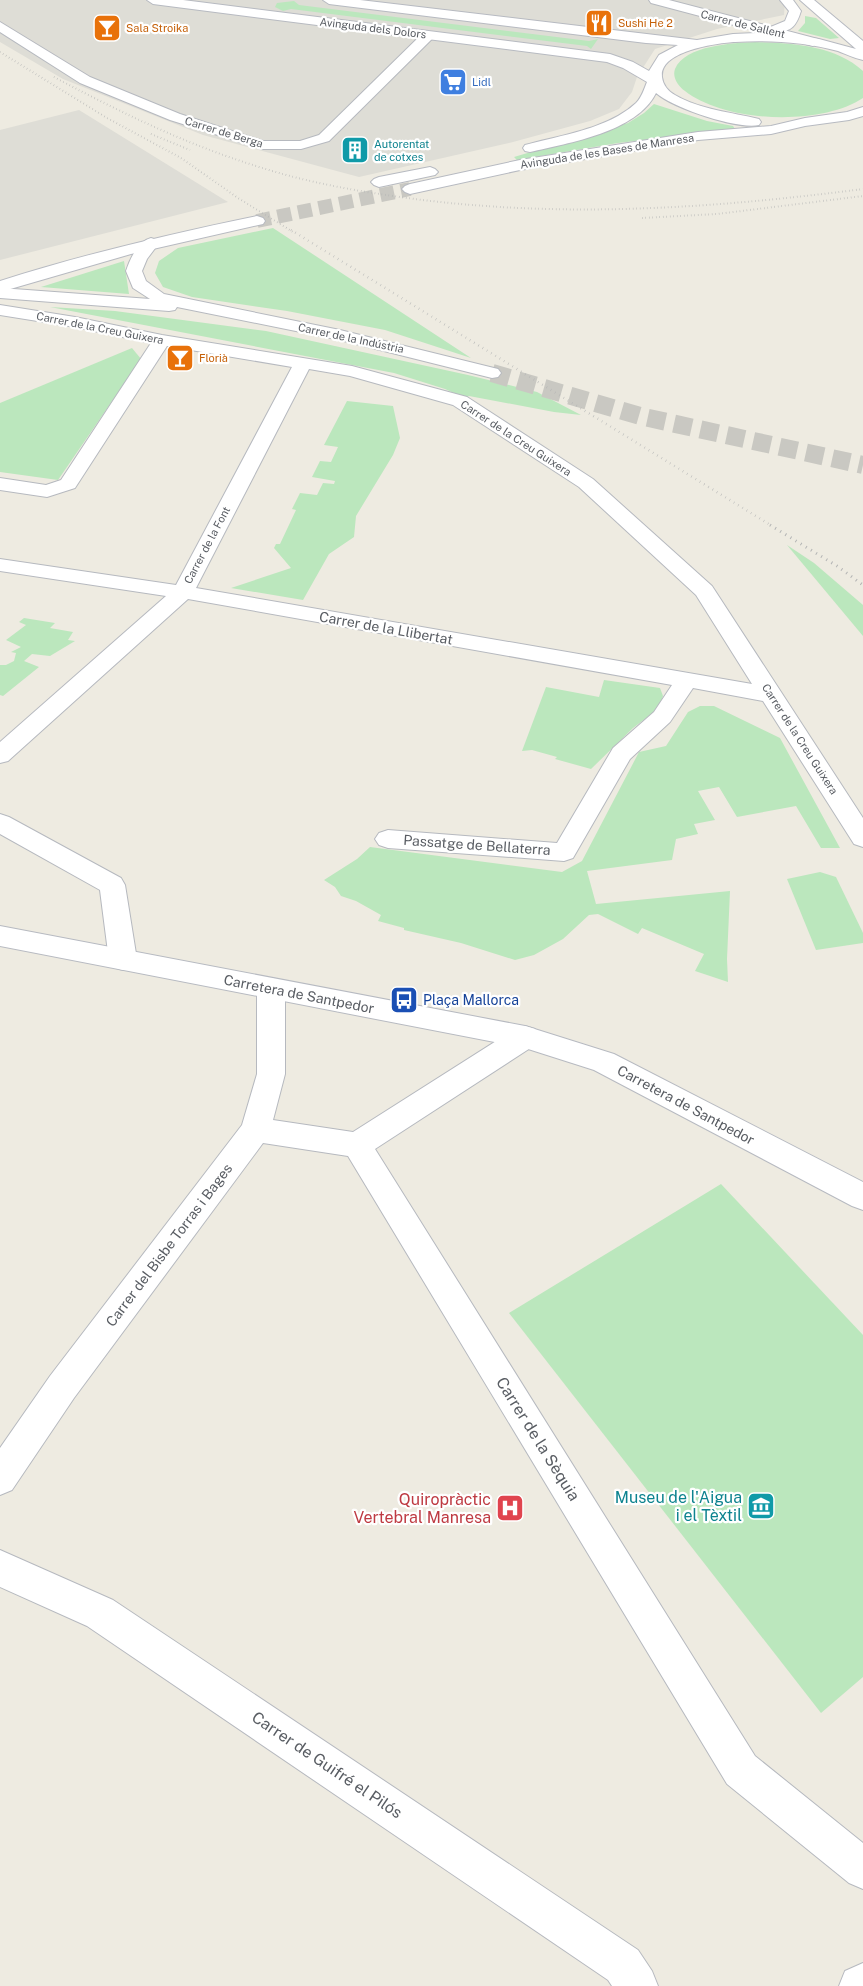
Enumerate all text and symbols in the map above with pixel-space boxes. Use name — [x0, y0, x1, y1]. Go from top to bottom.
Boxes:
restaurant icon: Sushi He 2 — [584, 8, 614, 38]
street label: Carrer de Sallent — [699, 8, 787, 40]
bar icon: Sala Stroika — [92, 13, 122, 43]
street label: Avinguda dels Dolors — [319, 16, 427, 41]
place label: Sushi He 2 — [618, 17, 673, 29]
place label: Sala Stroika — [126, 22, 188, 34]
supermarket icon: Lidl — [438, 67, 468, 97]
place label: Lidl — [472, 76, 491, 88]
street label: Carrer de Berga — [183, 114, 265, 150]
street label: Avinguda de les Bases de Manresa — [519, 131, 695, 171]
building icon: Autorentat de cotxes — [340, 135, 370, 165]
place label: Autorentat de cotxes — [374, 138, 429, 163]
street label: Carrer de la Creu Guixera — [35, 310, 165, 346]
street label: Carrer de la Indústria — [297, 321, 405, 355]
bar icon: Florià — [165, 343, 195, 373]
place label: Florià — [199, 352, 228, 364]
street label: Carrer de la Creu Guixera — [459, 398, 573, 478]
street label: Carrer de la Font — [182, 504, 232, 586]
street label: Carrer de la Llibertat — [318, 608, 454, 648]
street label: Carrer de la Creu Guixera — [760, 682, 840, 796]
street label: Passatge de Bellaterra — [403, 832, 551, 858]
street label: Carretera de Santpedor — [222, 972, 376, 1016]
bus stop icon: Plaça Mallorca — [389, 985, 419, 1015]
place label: Plaça Mallorca — [423, 992, 519, 1008]
street label: Carretera de Santpedor — [615, 1062, 757, 1148]
street label: Carrer del Bisbe Torras i Bages — [103, 1160, 235, 1330]
street label: Carrer de la Sèquia — [492, 1374, 584, 1504]
place label: Museu de l'Aigua i el Tèxtil — [615, 1488, 742, 1525]
place label: Quiropràctic Vertebral Manresa — [353, 1490, 491, 1527]
museum icon: Museu de l'Aigua i el Tèxtil — [746, 1491, 776, 1521]
hospital icon: Quiropràctic Vertebral Manresa — [495, 1493, 525, 1523]
street label: Carrer de Guifré el Pilós — [248, 1708, 406, 1822]

